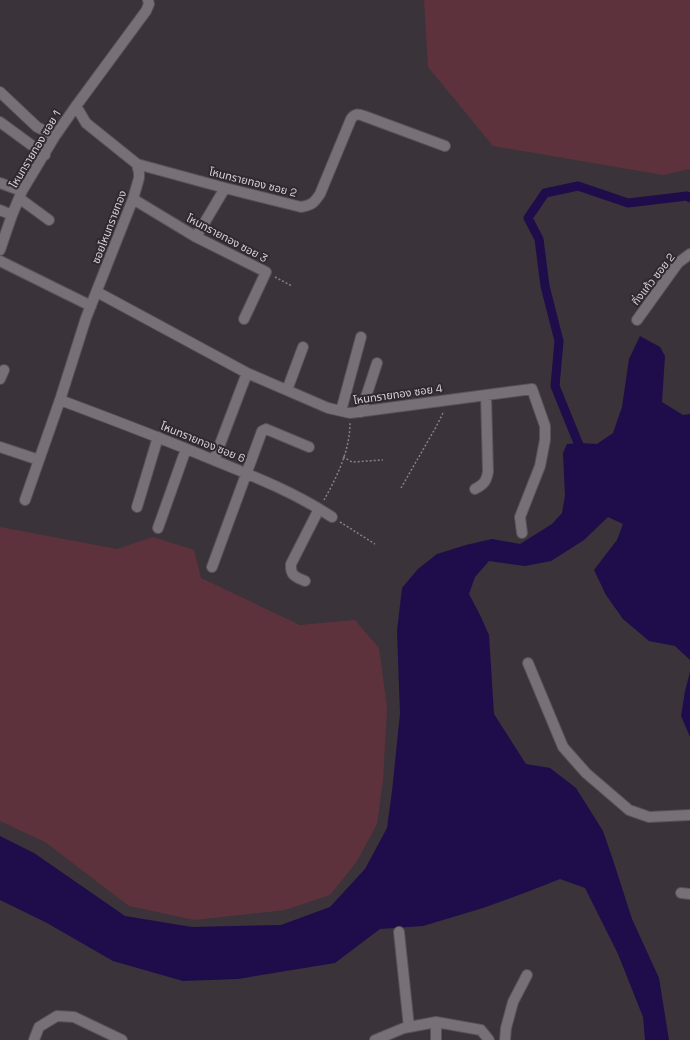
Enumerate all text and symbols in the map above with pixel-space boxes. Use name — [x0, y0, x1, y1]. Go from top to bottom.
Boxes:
street label: โหนทรายทอง ซอย 1 — [6, 108, 64, 190]
street label: โหนทรายทอง ซอย 2 — [208, 164, 299, 200]
street label: ซอยโหนทรายทอง — [89, 188, 129, 266]
street label: โหนทรายทอง ซอย 3 — [184, 211, 270, 265]
street label: กิ่งแก้ว ซอย 2 — [628, 250, 678, 308]
street label: โหนทรายทอง ซอย 4 — [352, 381, 444, 407]
street label: โหนทรายทอง ซอย 6 — [159, 419, 248, 465]

